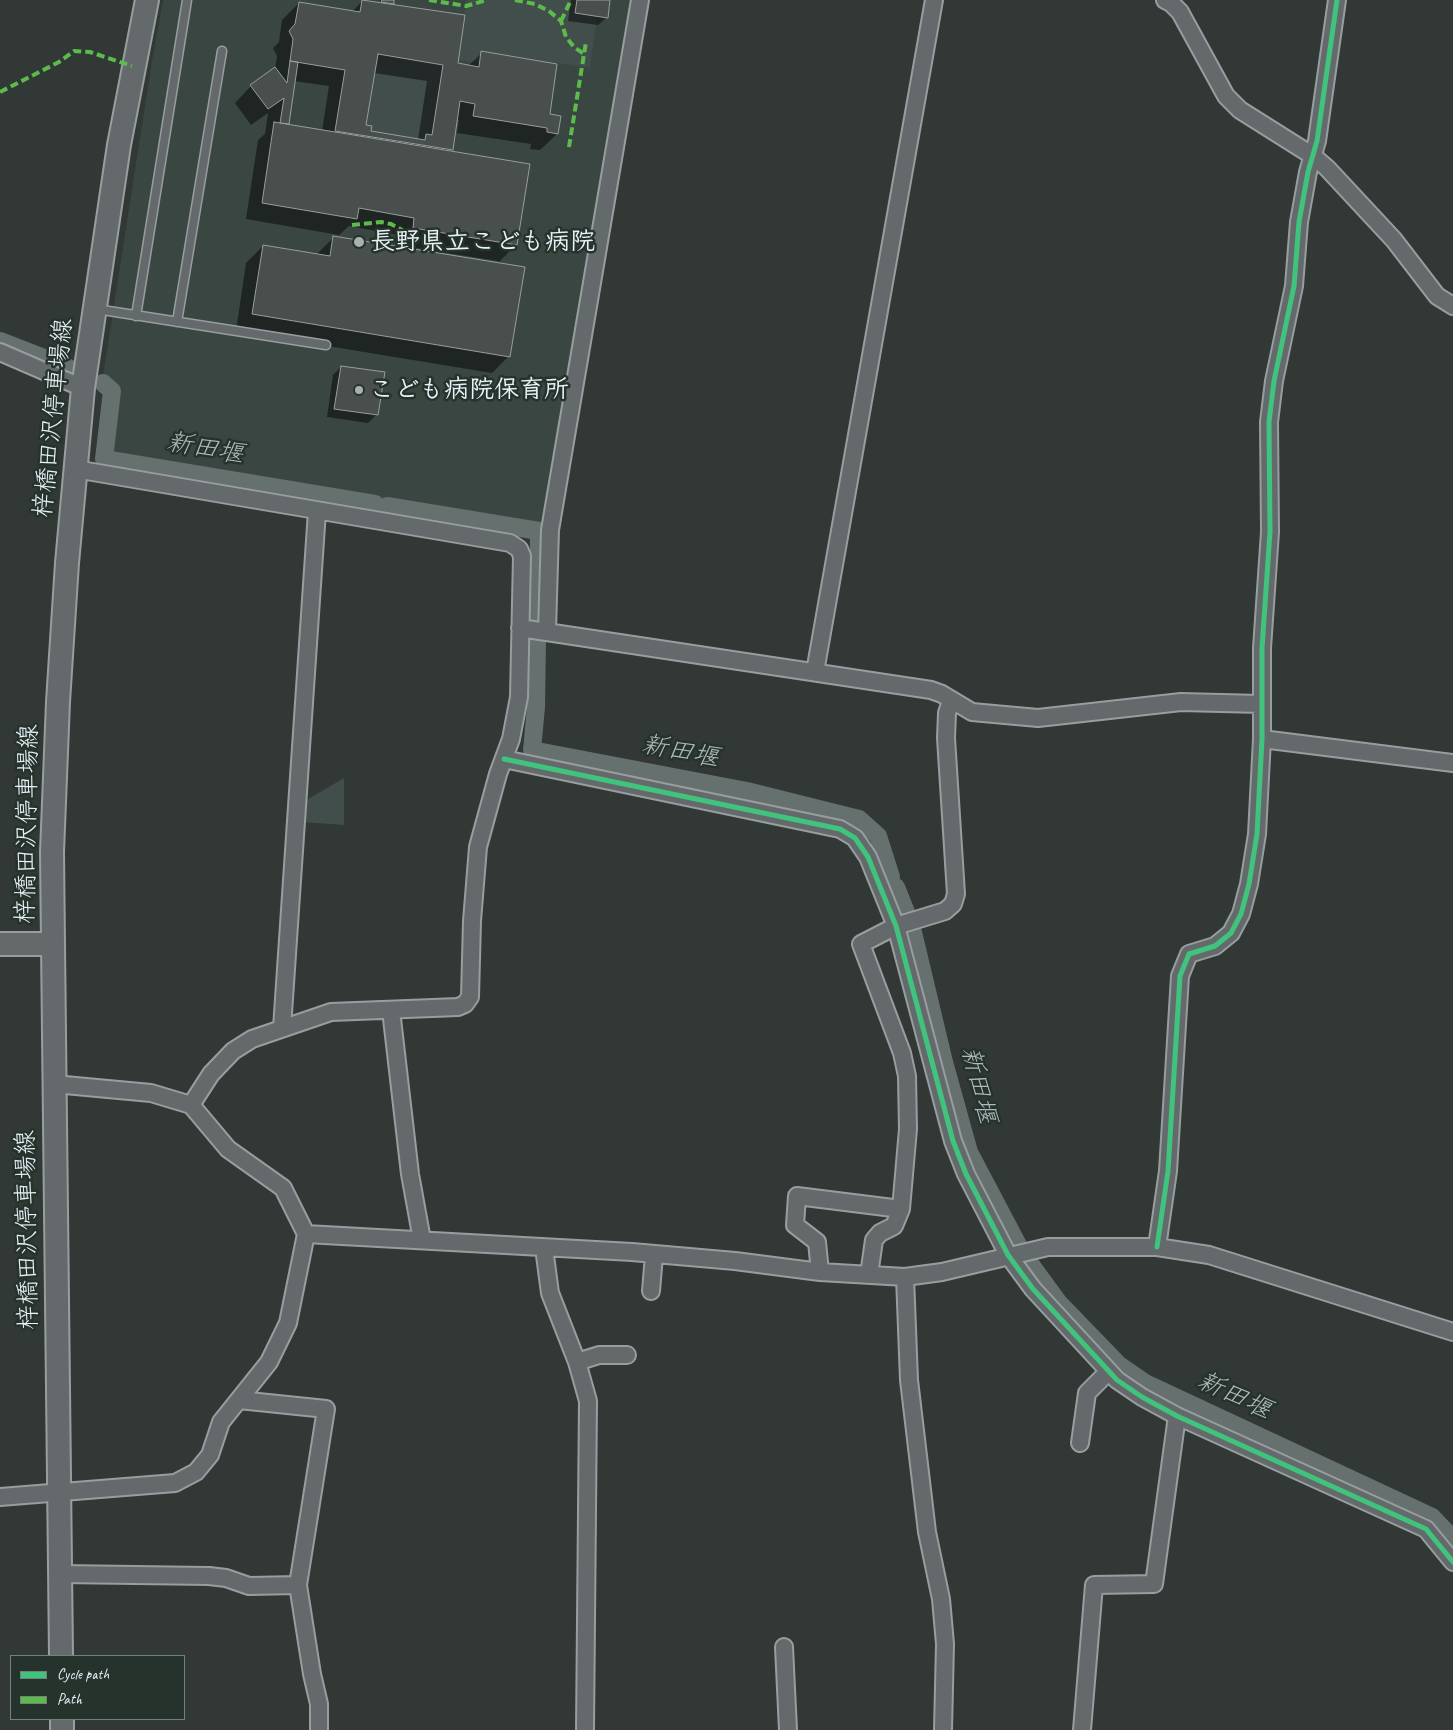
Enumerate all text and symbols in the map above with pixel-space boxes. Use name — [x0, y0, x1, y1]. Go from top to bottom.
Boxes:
place label: 長野県立こども病院 — [370, 227, 595, 257]
marker: 長野県立こども病院 — [352, 235, 366, 249]
street label: 梓橋田沢停車場線 — [29, 317, 79, 519]
place label: こども病院保育所 — [369, 375, 569, 405]
marker: こども病院保育所 — [353, 384, 365, 396]
water label: 新田堰 — [164, 427, 246, 471]
street label: 梓橋田沢停車場線 — [11, 724, 45, 924]
water label: 新田堰 — [639, 729, 721, 775]
water label: 新田堰 — [953, 1043, 1003, 1127]
street label: 梓橋田沢停車場線 — [11, 1130, 45, 1330]
water label: 新田堰 — [1192, 1365, 1276, 1427]
legend — [10, 1655, 185, 1720]
text: Cycle path — [57, 1665, 109, 1684]
text: Path — [57, 1690, 82, 1709]

